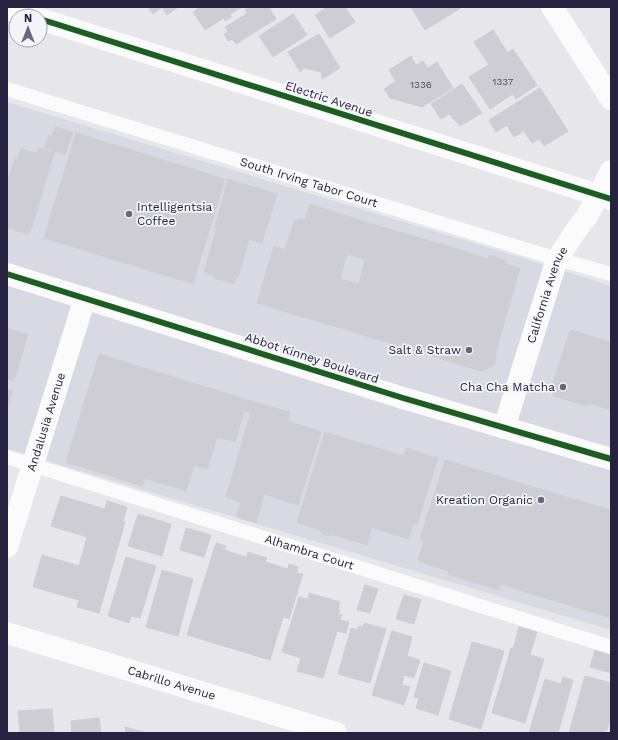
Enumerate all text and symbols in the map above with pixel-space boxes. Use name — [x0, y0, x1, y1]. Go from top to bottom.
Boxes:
north arrow — [8, 8, 48, 48]
text: N — [24, 12, 32, 25]
house number: 1337 — [493, 76, 514, 87]
street label: Electric Avenue — [284, 78, 374, 120]
house number: 1336 — [410, 79, 432, 90]
street label: South Irving Tabor Court — [238, 155, 379, 210]
place label: Intelligentsia Coffee — [137, 200, 213, 228]
marker: Intelligentsia Coffee — [124, 209, 134, 219]
street label: California Avenue — [524, 244, 571, 345]
street label: Abbot Kinney Boulevard — [243, 330, 381, 386]
place label: Salt & Straw — [388, 343, 461, 357]
marker: Salt & Straw — [464, 345, 474, 355]
street label: Andalusia Avenue — [24, 371, 68, 473]
place label: Cha Cha Matcha — [460, 380, 555, 394]
marker: Cha Cha Matcha — [558, 382, 568, 392]
place label: Kreation Organic — [436, 493, 533, 507]
marker: Kreation Organic — [536, 495, 546, 505]
street label: Alhambra Court — [263, 532, 356, 573]
street label: Cabrillo Avenue — [126, 663, 217, 703]

